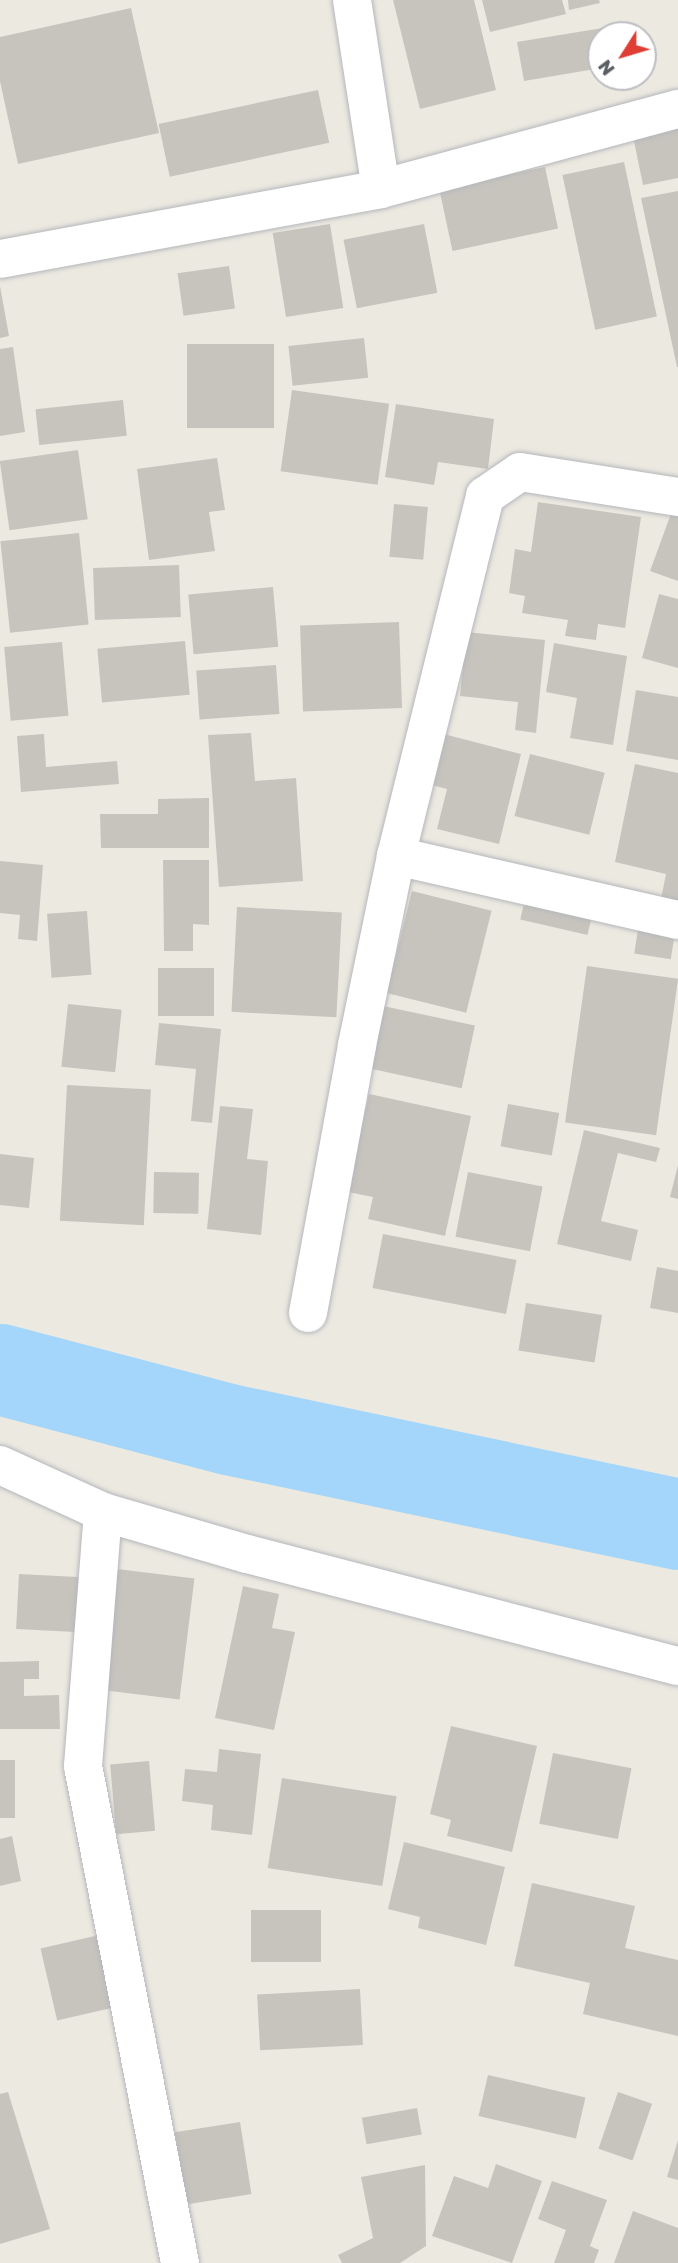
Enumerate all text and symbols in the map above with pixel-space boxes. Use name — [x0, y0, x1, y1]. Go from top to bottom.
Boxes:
north arrow — [587, 21, 657, 91]
text: N — [593, 55, 620, 80]

